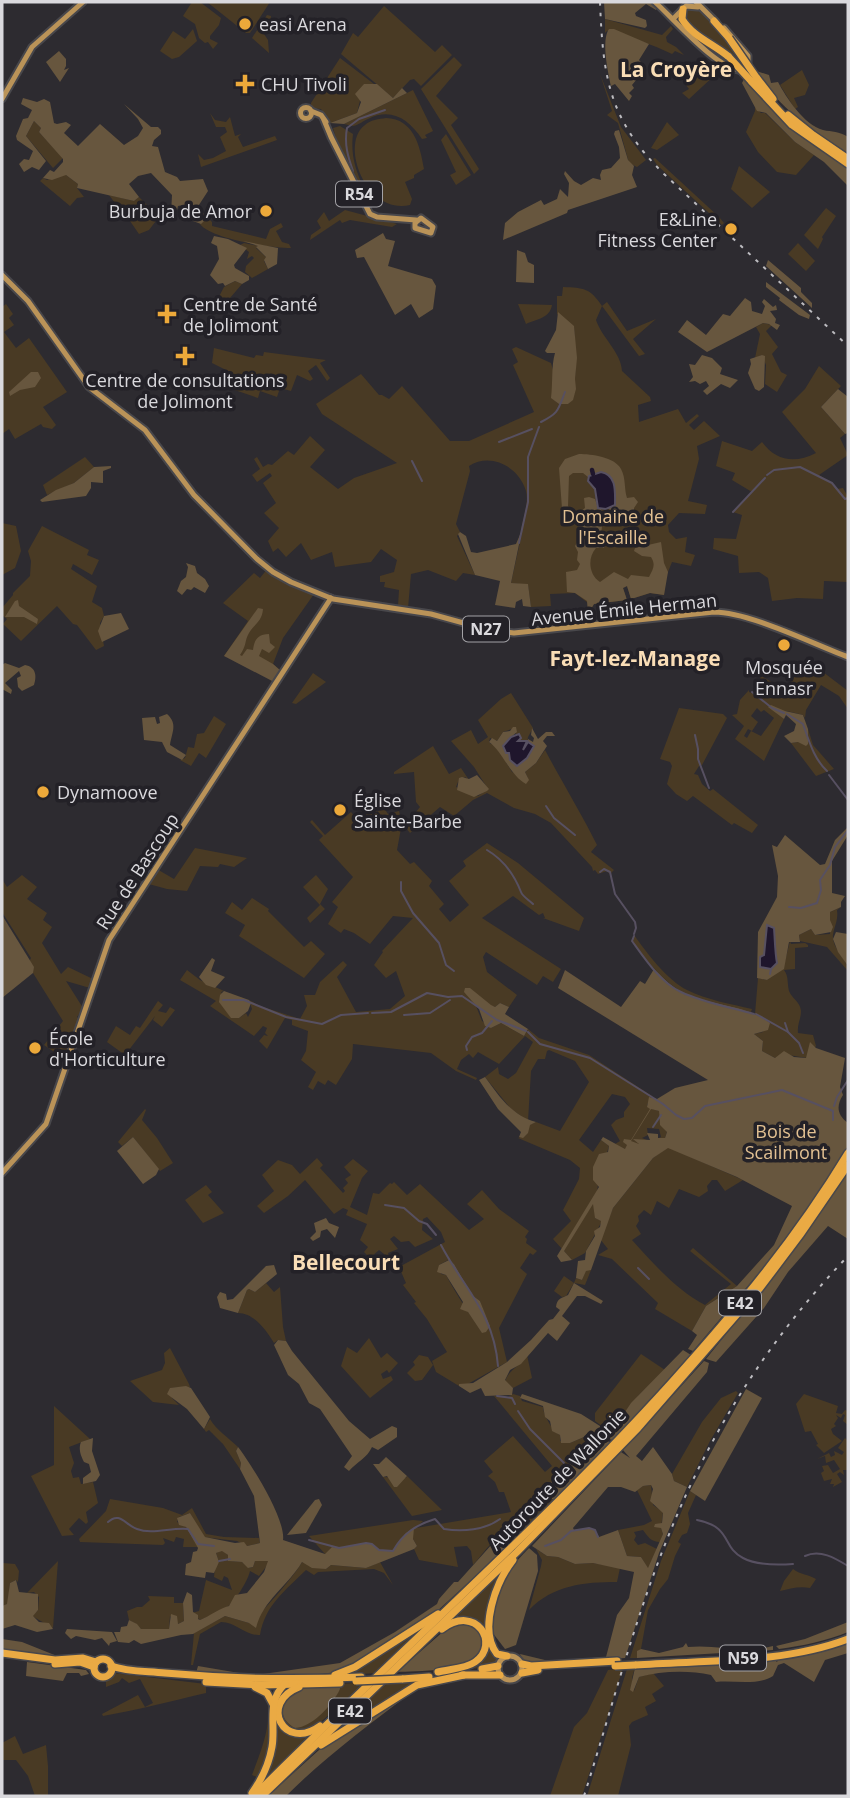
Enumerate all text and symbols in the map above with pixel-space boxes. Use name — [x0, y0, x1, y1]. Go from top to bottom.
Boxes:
place label: easi Arena — [259, 12, 347, 36]
marker: easi Arena — [237, 16, 253, 32]
district label: La Croyère — [620, 55, 732, 83]
place label: CHU Tivoli — [261, 72, 347, 96]
marker: CHU Tivoli — [235, 74, 255, 94]
road number: R54 — [336, 182, 382, 206]
place label: Burbuja de Amor — [109, 199, 253, 223]
marker: Burbuja de Amor — [258, 203, 274, 219]
place label: E&Line Fitness Center — [597, 207, 718, 252]
marker: E&Line Fitness Center — [723, 221, 739, 237]
place label: Centre de Santé de Jolimont — [183, 292, 317, 337]
marker: Centre de Santé de Jolimont — [157, 304, 177, 324]
marker: Centre de consultations de Jolimont — [175, 346, 195, 366]
place label: Centre de consultations de Jolimont — [85, 368, 285, 413]
park label: Domaine de l'Escaille — [562, 504, 664, 549]
street label: Avenue Émile Herman — [530, 587, 718, 631]
road number: N27 — [463, 616, 509, 642]
marker: Mosquée Ennasr — [776, 637, 792, 653]
district label: Fayt-lez-Manage — [549, 644, 721, 672]
place label: Mosquée Ennasr — [745, 655, 823, 700]
place label: Dynamoove — [57, 780, 158, 804]
marker: Dynamoove — [35, 784, 51, 800]
place label: Église Sainte-Barbe — [354, 788, 462, 833]
marker: Église Sainte-Barbe — [332, 802, 348, 818]
street label: Rue de Bascoup — [90, 808, 184, 934]
place label: École d'Horticulture — [49, 1026, 166, 1071]
marker: École d'Horticulture — [27, 1040, 43, 1056]
park label: Bois de Scailmont — [745, 1119, 827, 1164]
district label: Bellecourt — [292, 1248, 400, 1276]
road number: E42 — [719, 1290, 761, 1316]
street label: Autoroute de Wallonie — [483, 1403, 631, 1555]
road number: N59 — [720, 1646, 766, 1670]
road number: E42 — [329, 1698, 371, 1723]

